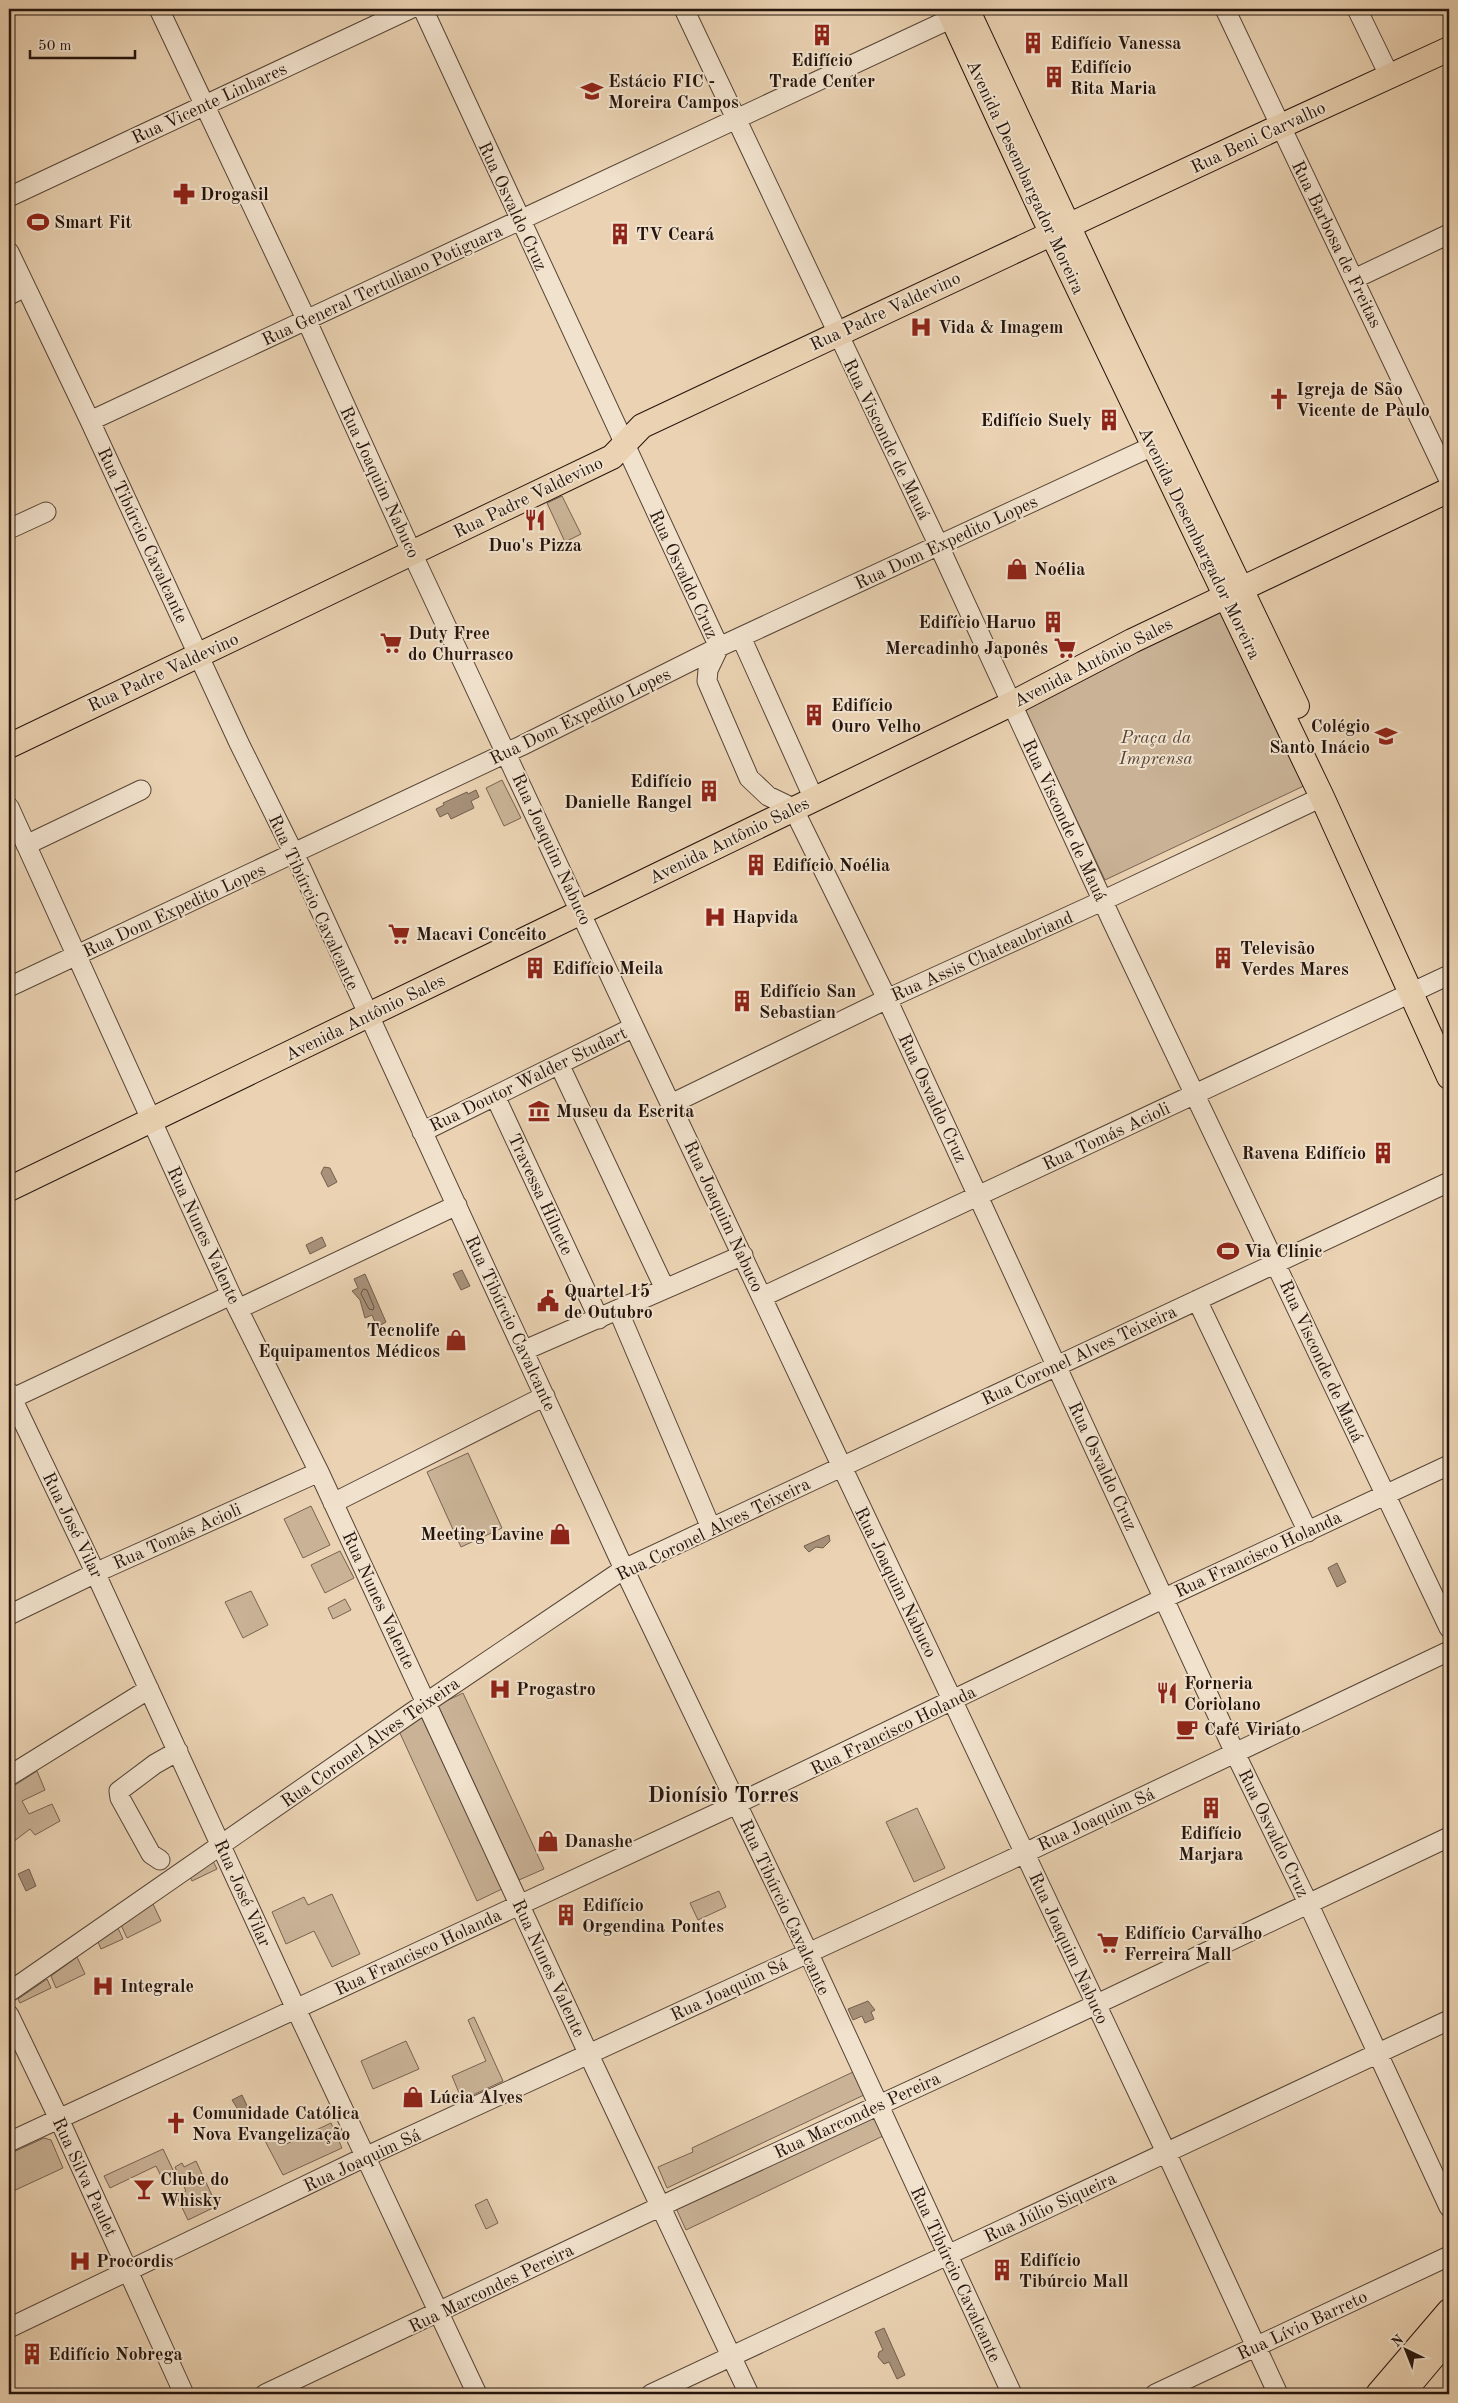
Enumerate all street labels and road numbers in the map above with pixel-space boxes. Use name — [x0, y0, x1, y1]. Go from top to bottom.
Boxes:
street label: Avenida Desembargador Moreira — [963, 58, 1087, 297]
street label: Rua Vicente Linhares — [129, 60, 290, 148]
street label: Rua Beni Carvalho — [1188, 99, 1329, 177]
street label: Rua Osvaldo Cruz — [474, 139, 550, 274]
street label: Rua Barbosa de Freitas — [1288, 158, 1384, 331]
street label: Rua General Tertuliano Potiguara — [259, 222, 506, 350]
street label: Rua Padre Valdevino — [807, 269, 964, 355]
street label: Rua Visconde de Mauá — [839, 356, 933, 523]
street label: Rua Joaquim Nabuco — [336, 404, 422, 561]
street label: Avenida Desembargador Moreira — [1135, 425, 1263, 662]
street label: Rua Tibúrcio Cavalcante — [94, 445, 191, 626]
street label: Rua Padre Valdevino — [451, 454, 606, 542]
street label: Rua Dom Expedito Lopes — [852, 493, 1041, 593]
street label: Rua Osvaldo Cruz — [645, 507, 721, 642]
street label: Avenida Antônio Sales — [1011, 615, 1176, 711]
street label: Rua Padre Valdevino — [85, 630, 242, 716]
street label: Rua Dom Expedito Lopes — [487, 665, 674, 769]
street label: Rua Visconde de Mauá — [1019, 737, 1110, 904]
street label: Rua Joaquim Nabuco — [508, 771, 594, 928]
street label: Avenida Antônio Sales — [647, 794, 813, 888]
street label: Rua Tibúrcio Cavalcante — [265, 812, 362, 993]
street label: Rua Dom Expedito Lopes — [80, 861, 269, 961]
street label: Rua Assis Chateaubriand — [889, 909, 1076, 1005]
street label: Avenida Antônio Sales — [283, 971, 449, 1065]
street label: Rua Doutor Walder Studart — [427, 1024, 630, 1136]
street label: Rua Osvaldo Cruz — [894, 1031, 970, 1166]
street label: Rua Tomás Acioli — [1040, 1100, 1173, 1174]
street label: Travessa Hilnete — [504, 1131, 576, 1258]
street label: Rua Joaquim Nabuco — [680, 1138, 766, 1295]
street label: Rua Nunes Valente — [163, 1164, 243, 1307]
street label: Rua Tibúrcio Cavalcante — [462, 1233, 559, 1414]
street label: Rua Visconde de Mauá — [1276, 1278, 1367, 1445]
street label: Rua Coronel Alves Teixeira — [979, 1303, 1180, 1409]
street label: Rua Osvaldo Cruz — [1064, 1399, 1140, 1534]
street label: Rua José Vilar — [39, 1470, 106, 1582]
street label: Rua Coronel Alves Teixeira — [614, 1475, 813, 1585]
street label: Rua Tomás Acioli — [111, 1501, 244, 1573]
street label: Rua Joaquim Nabuco — [851, 1504, 939, 1661]
street label: Rua Francisco Holanda — [1172, 1508, 1345, 1601]
street label: Rua Nunes Valente — [338, 1529, 418, 1672]
street label: Rua Coronel Alves Teixeira — [278, 1674, 463, 1811]
street label: Rua Francisco Holanda — [808, 1683, 979, 1779]
street label: Rua Osvaldo Cruz — [1234, 1767, 1312, 1900]
street label: Rua Joaquim Sá — [1035, 1785, 1158, 1855]
street label: Rua Tibúrcio Cavalcante — [736, 1817, 833, 1998]
street label: Rua José Vilar — [210, 1837, 274, 1950]
street label: Rua Joaquim Nabuco — [1025, 1870, 1111, 2027]
street label: Rua Nunes Valente — [508, 1897, 588, 2040]
street label: Rua Francisco Holanda — [332, 1906, 505, 1999]
street label: Rua Joaquim Sá — [668, 1955, 791, 2025]
street label: Rua Marcondes Pereira — [772, 2069, 943, 2162]
street label: Rua Silva Paulet — [49, 2115, 120, 2240]
street label: Rua Joaquim Sá — [301, 2126, 424, 2196]
street label: Rua Júlio Siqueira — [982, 2169, 1119, 2246]
street label: Rua Tibúrcio Cavalcante — [907, 2184, 1004, 2365]
street label: Rua Marcondes Pereira — [406, 2241, 577, 2337]
street label: Rua Lívio Barreto — [1235, 2288, 1370, 2364]

